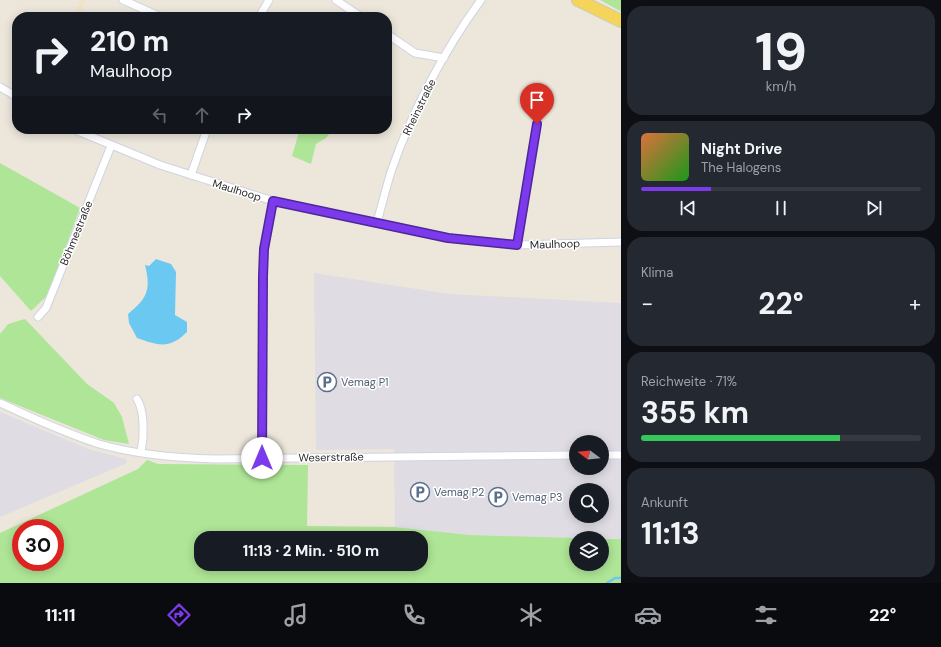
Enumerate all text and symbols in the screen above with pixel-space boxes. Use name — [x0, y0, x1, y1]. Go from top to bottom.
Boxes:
text: 19 — [755, 18, 807, 86]
text: 210 m — [90, 23, 169, 60]
icon: right — [24, 28, 76, 80]
text: Maulhoop — [90, 59, 172, 83]
street label: Rheinstraße — [399, 76, 439, 138]
text: km/h — [766, 78, 796, 95]
pin — [520, 83, 554, 124]
icon: arrive — [526, 89, 548, 111]
icon: left — [149, 104, 171, 126]
icon: ahead — [191, 104, 213, 126]
icon: right — [233, 104, 255, 126]
text: Night Drive — [701, 139, 782, 159]
text: The Halogens — [701, 159, 781, 176]
street label: Maulhoop — [211, 176, 263, 204]
icon: previous — [677, 197, 699, 219]
icon: pause — [770, 197, 792, 219]
icon: next — [863, 197, 885, 219]
street label: Böhmestraße — [57, 199, 95, 267]
street label: Maulhoop — [530, 236, 580, 252]
text: Klima — [641, 264, 673, 281]
text: 22° — [758, 284, 804, 323]
text: − — [641, 289, 653, 318]
text: + — [909, 289, 921, 318]
parking icon: Vemag P1 — [316, 371, 338, 393]
text: Reichweite · 71% — [641, 373, 737, 390]
place label: Vemag P1 — [341, 375, 389, 389]
text: 355 km — [641, 393, 749, 432]
north arrow — [569, 435, 609, 475]
map controls — [569, 435, 609, 571]
position arrow — [241, 437, 283, 479]
street label: Weserstraße — [298, 449, 364, 465]
parking icon: Vemag P2 — [409, 481, 431, 503]
button: search — [569, 483, 609, 523]
place label: Vemag P2 — [434, 485, 484, 499]
parking icon: Vemag P3 — [487, 486, 509, 508]
place label: Vemag P3 — [512, 490, 563, 504]
text: Ankunft — [641, 494, 688, 511]
text: 11:13 — [641, 514, 699, 553]
speed limit sign: 30 — [12, 519, 64, 571]
button: layers — [569, 531, 609, 571]
text: 11:13 · 2 Min. · 510 m — [243, 541, 379, 561]
icon: directions — [165, 601, 193, 629]
icon: music — [282, 601, 310, 629]
icon: phone — [400, 601, 428, 629]
icon: climate — [517, 601, 545, 629]
icon: car — [634, 601, 662, 629]
icon: filters — [752, 601, 780, 629]
text: 11:11 — [45, 603, 75, 627]
text: 22° — [869, 603, 896, 627]

